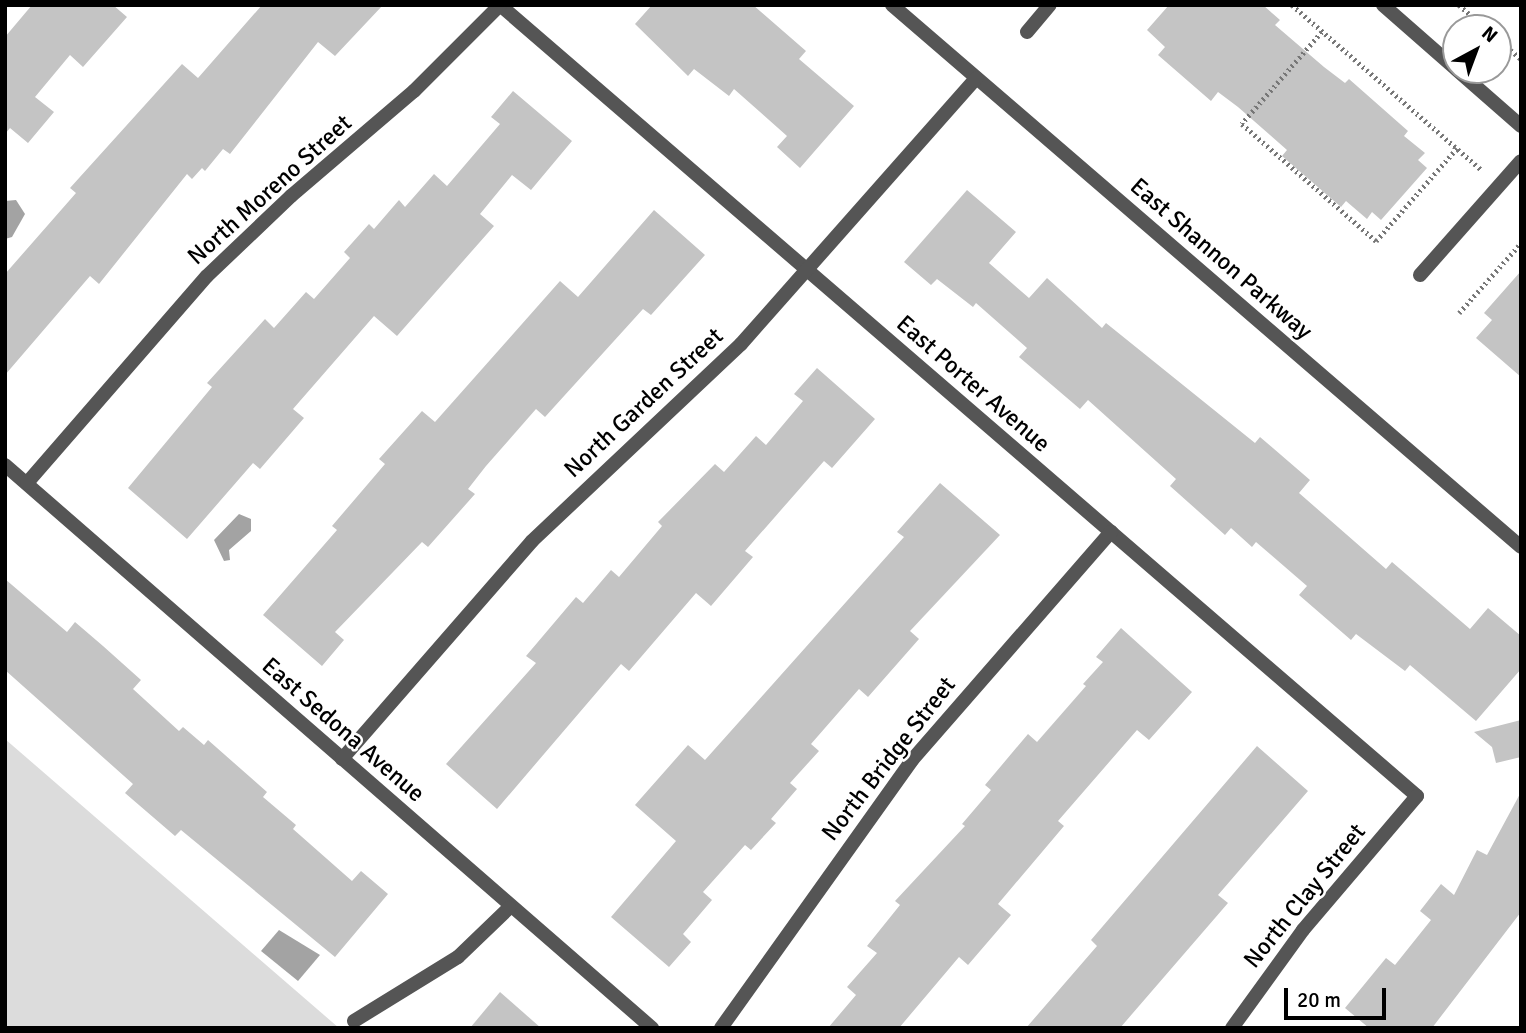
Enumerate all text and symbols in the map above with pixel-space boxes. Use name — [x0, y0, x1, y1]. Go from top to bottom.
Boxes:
north arrow — [1442, 14, 1512, 84]
text: N — [1477, 21, 1502, 48]
street label: North Moreno Street — [182, 109, 358, 271]
street label: East Shannon Parkway — [1124, 172, 1318, 346]
street label: East Porter Avenue — [890, 310, 1056, 458]
street label: North Garden Street — [559, 322, 729, 484]
street label: East Sedona Avenue — [256, 652, 430, 808]
street label: North Bridge Street — [816, 671, 962, 847]
street label: North Clay Street — [1238, 818, 1372, 974]
scale bar — [1288, 974, 1390, 1018]
text: 20 m — [1297, 987, 1341, 1013]

